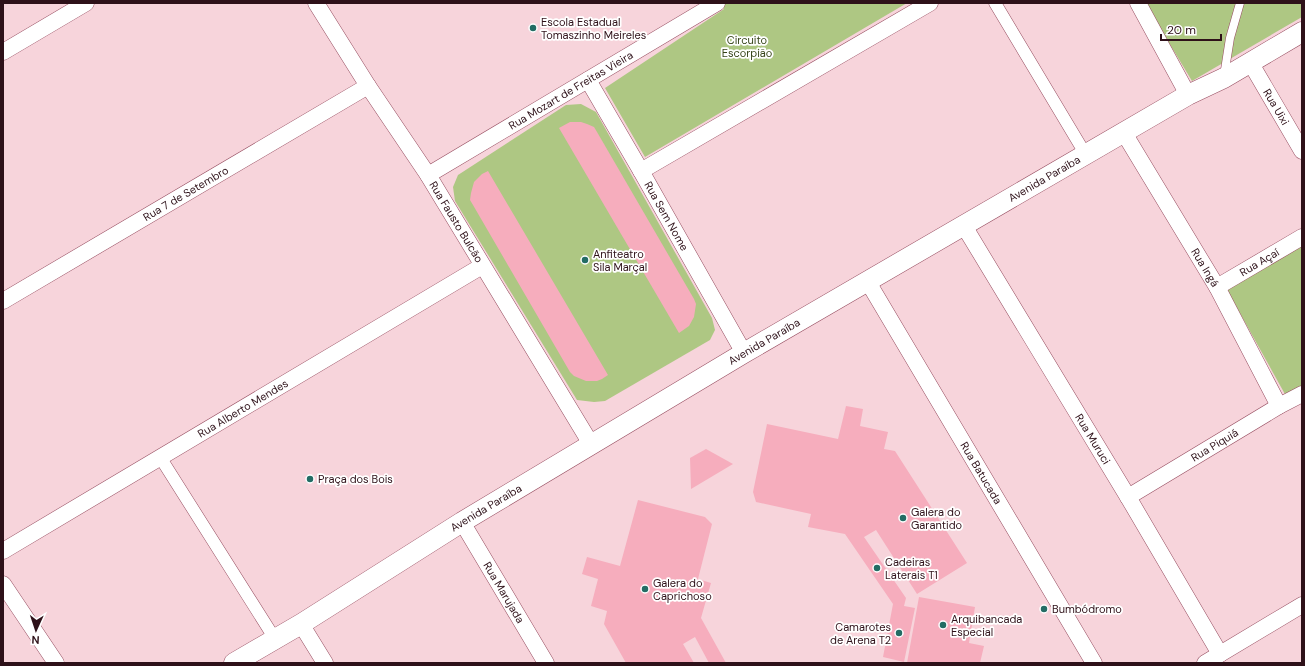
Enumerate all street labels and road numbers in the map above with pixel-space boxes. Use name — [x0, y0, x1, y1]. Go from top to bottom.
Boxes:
street label: Rua Mozart de Freitas Vieira — [506, 48, 635, 133]
street label: Rua Uixi — [1260, 86, 1292, 128]
street label: Avenida Paraíba — [1006, 152, 1083, 205]
street label: Rua 7 de Setembro — [140, 163, 231, 224]
street label: Rua Fausto Bulcão — [426, 179, 486, 265]
street label: Rua Sem Nome — [641, 179, 692, 253]
street label: Rua Ingá — [1188, 245, 1222, 289]
street label: Rua Açaí — [1237, 245, 1282, 279]
street label: Avenida Paraíba — [726, 315, 802, 368]
street label: Rua Alberto Mendes — [195, 376, 291, 441]
street label: Rua Muruci — [1072, 411, 1114, 467]
street label: Rua Piquiá — [1188, 425, 1241, 464]
street label: Rua Batucada — [957, 439, 1005, 507]
street label: Avenida Paraíba — [448, 481, 524, 535]
street label: Rua Marujada — [480, 559, 528, 626]

